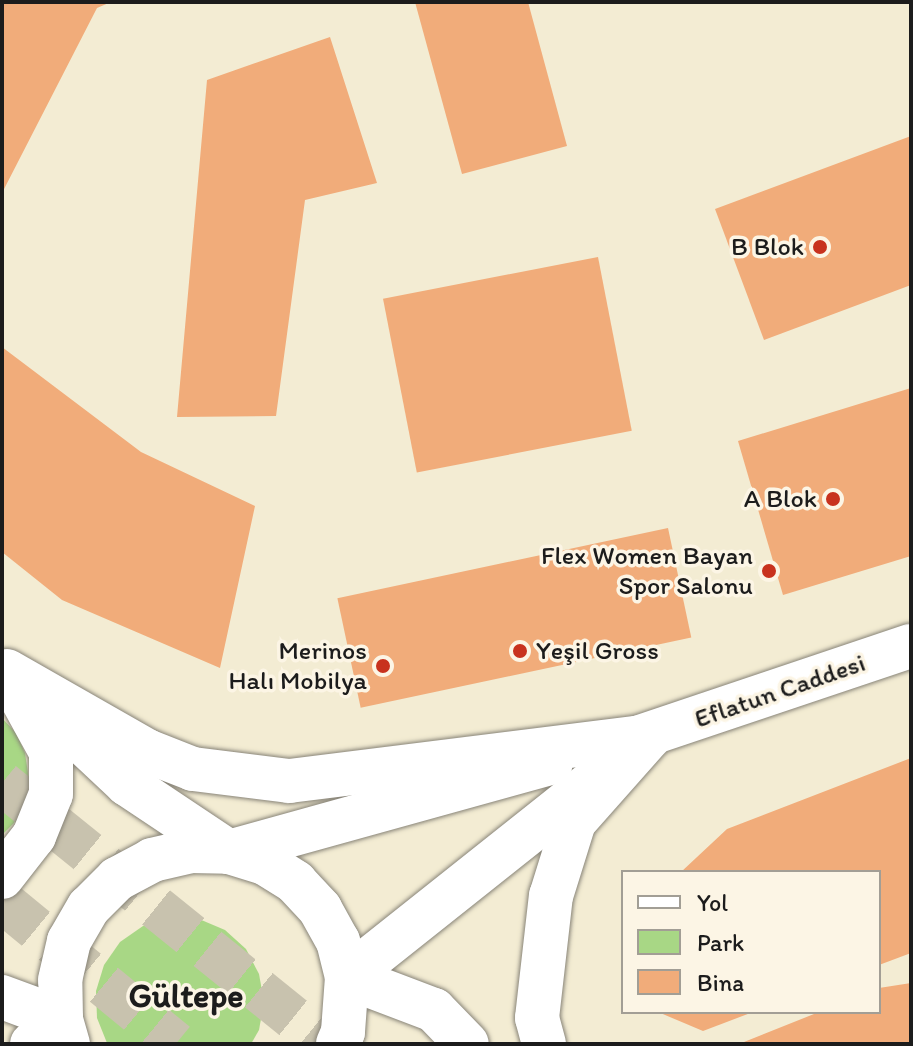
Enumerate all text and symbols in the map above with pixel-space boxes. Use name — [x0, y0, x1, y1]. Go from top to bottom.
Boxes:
place label: B Blok — [731, 231, 804, 263]
marker: B Blok — [811, 238, 829, 256]
place label: A Blok — [744, 483, 817, 515]
marker: A Blok — [824, 490, 842, 508]
place label: Flex Women Bayan Spor Salonu — [544, 540, 753, 602]
marker: Flex Women Bayan Spor Salonu — [760, 562, 778, 580]
place label: Merinos Halı Mobilya — [229, 635, 367, 696]
place label: Yeşil Gross — [536, 635, 659, 667]
marker: Yeşil Gross — [511, 642, 529, 660]
street label: Eflatun Caddesi — [690, 647, 870, 735]
marker: Merinos Halı Mobilya — [374, 657, 392, 675]
legend — [621, 870, 881, 1014]
text: Yol — [697, 888, 728, 917]
text: Park — [697, 928, 744, 957]
text: Bina — [697, 968, 744, 997]
district label: Gültepe — [129, 976, 243, 1016]

